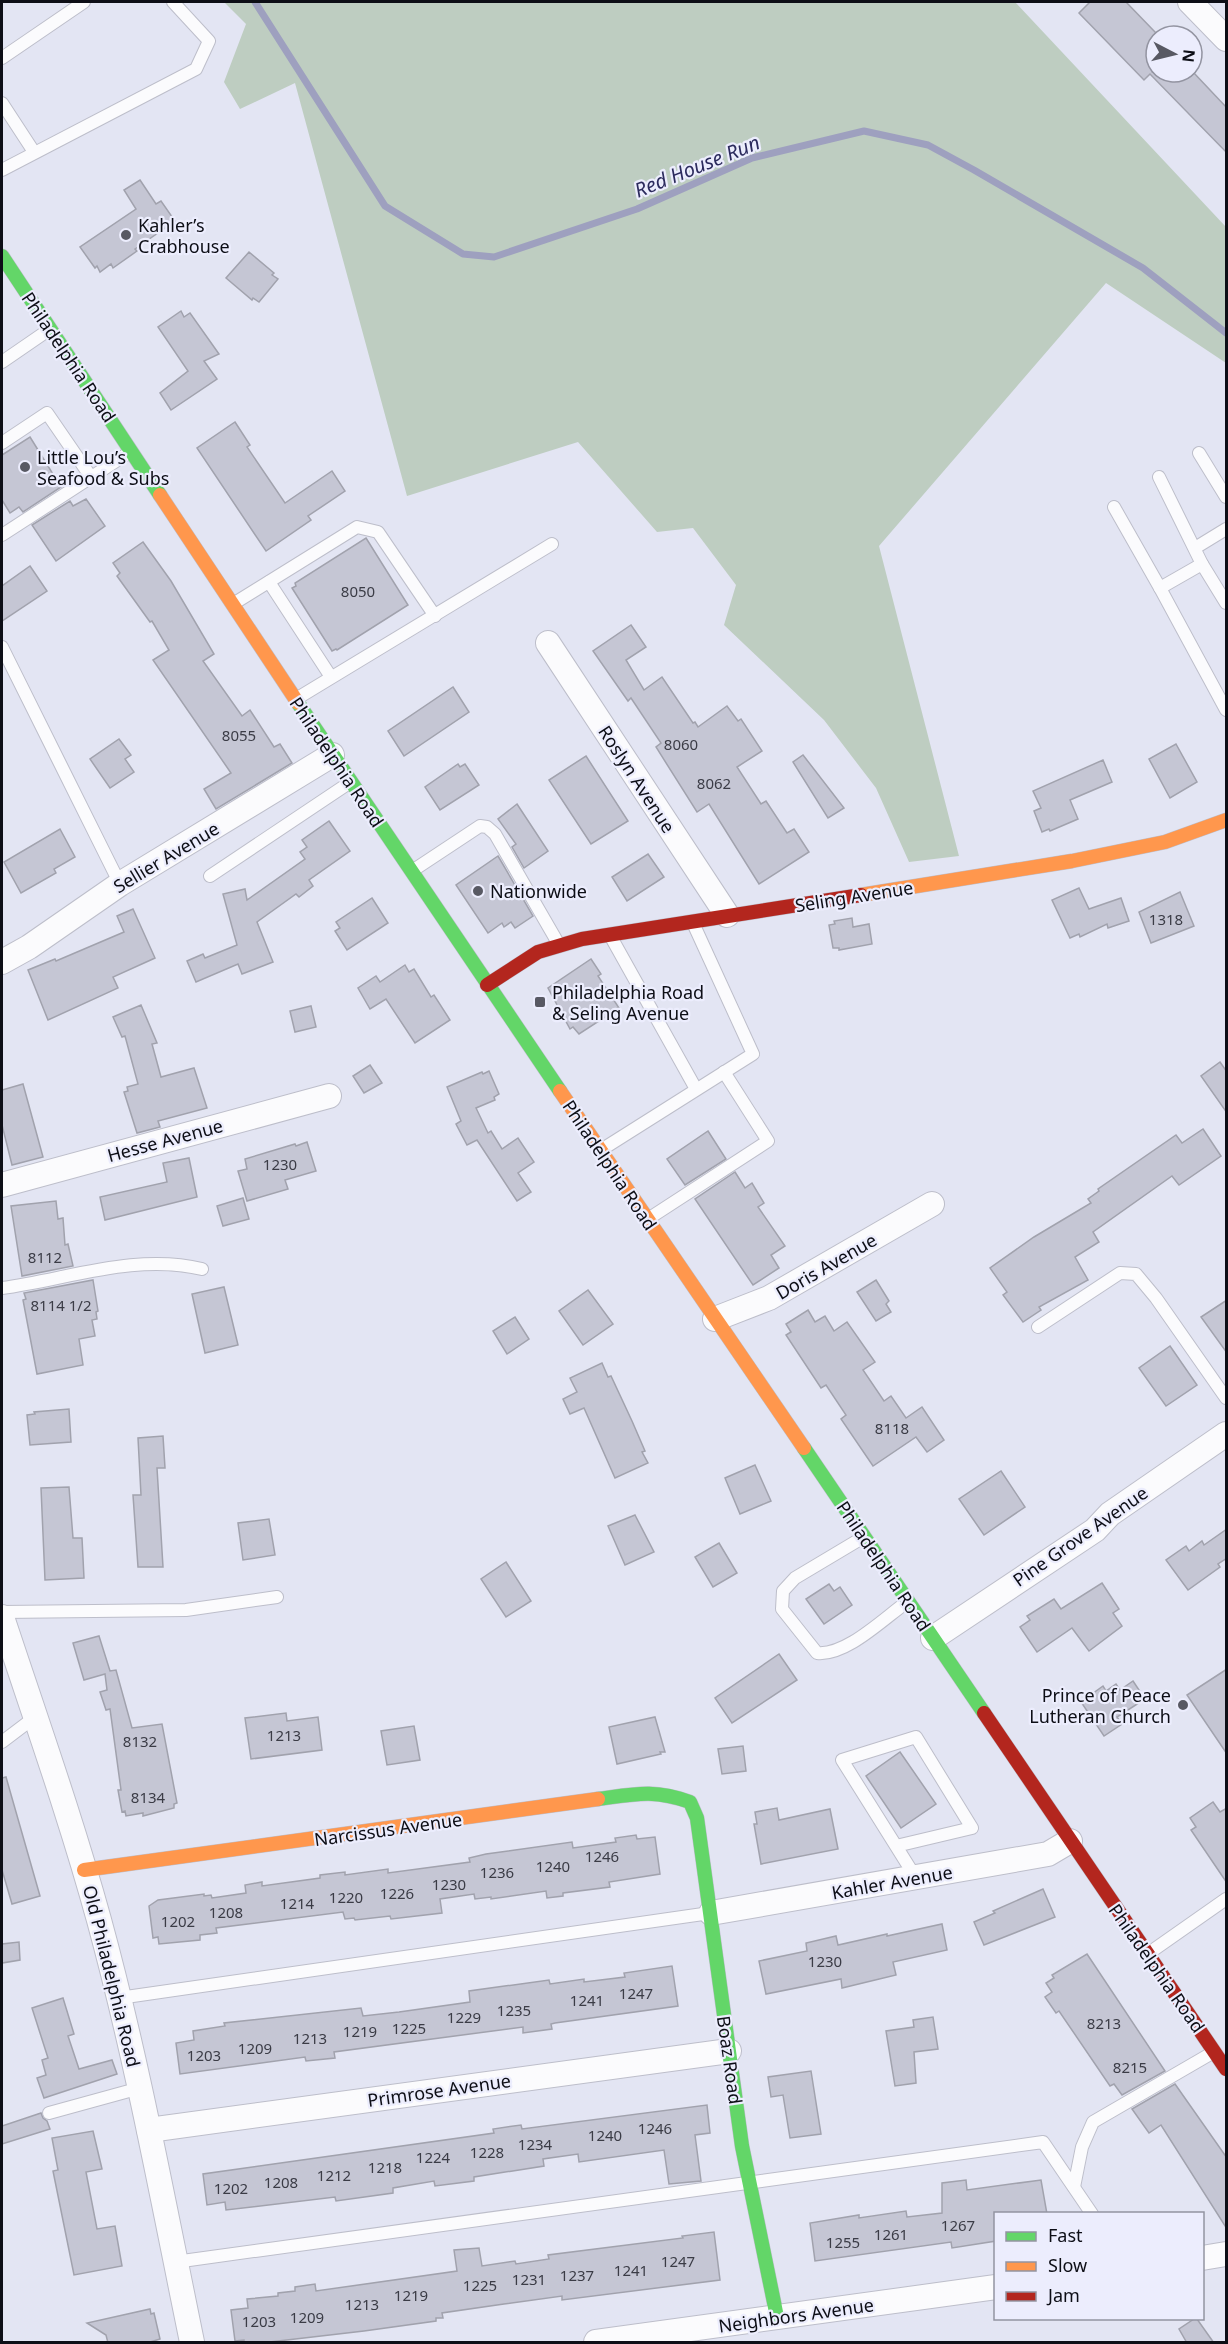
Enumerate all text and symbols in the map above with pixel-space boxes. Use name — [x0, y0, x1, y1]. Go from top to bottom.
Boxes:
north arrow — [1144, 24, 1204, 84]
text: N — [1177, 48, 1201, 64]
water label: Red House Run — [630, 129, 764, 203]
place label: Kahler’s Crabhouse — [138, 213, 230, 258]
marker: Kahler’s Crabhouse — [119, 228, 133, 242]
street label: Philadelphia Road — [17, 287, 121, 427]
place label: Little Lou’s Seafood & Subs — [37, 445, 169, 490]
marker: Little Lou’s Seafood & Subs — [18, 460, 32, 474]
house number: 8050 — [341, 581, 375, 601]
street label: Philadelphia Road — [285, 692, 389, 832]
street label: Roslyn Avenue — [593, 721, 681, 837]
house number: 8055 — [222, 725, 256, 745]
house number: 8060 — [664, 734, 698, 754]
house number: 8062 — [697, 773, 731, 793]
street label: Sellier Avenue — [109, 816, 223, 898]
street label: Seling Avenue — [793, 875, 915, 917]
place label: Nationwide — [490, 879, 587, 903]
marker: Nationwide — [471, 884, 485, 898]
house number: 1318 — [1149, 909, 1183, 929]
place label: Philadelphia Road & Seling Avenue — [552, 980, 704, 1025]
marker: Philadelphia Road & Seling Avenue — [533, 995, 547, 1009]
street label: Philadelphia Road — [558, 1095, 662, 1235]
street label: Hesse Avenue — [105, 1113, 225, 1167]
house number: 1230 — [263, 1154, 297, 1174]
street label: Doris Avenue — [771, 1227, 881, 1305]
house number: 8112 — [28, 1247, 62, 1267]
house number: 8114 1/2 — [31, 1295, 91, 1315]
house number: 8118 — [875, 1418, 909, 1438]
street label: Pine Grove Avenue — [1008, 1480, 1152, 1592]
street label: Philadelphia Road — [832, 1496, 936, 1636]
place label: Prince of Peace Lutheran Church — [1029, 1683, 1171, 1728]
marker: Prince of Peace Lutheran Church — [1176, 1698, 1190, 1712]
house number: 1213 — [267, 1725, 301, 1745]
house number: 8132 — [123, 1731, 157, 1751]
house number: 8134 — [131, 1787, 166, 1807]
street label: Narcissus Avenue — [313, 1807, 463, 1851]
house number: 1246 — [585, 1846, 619, 1866]
house number: 1240 — [536, 1856, 570, 1876]
street label: Kahler Avenue — [830, 1860, 954, 1904]
house number: 1236 — [480, 1862, 514, 1882]
house number: 1230 — [432, 1874, 466, 1894]
street label: Old Philadelphia Road — [78, 1883, 146, 2069]
house number: 1226 — [380, 1883, 414, 1903]
house number: 1220 — [329, 1887, 363, 1907]
house number: 1214 — [280, 1893, 315, 1913]
street label: Philadelphia Road — [1104, 1899, 1210, 2037]
house number: 1208 — [209, 1902, 243, 1922]
house number: 1202 — [161, 1911, 195, 1931]
house number: 1230 — [808, 1951, 842, 1971]
house number: 1247 — [619, 1983, 653, 2003]
house number: 1241 — [570, 1990, 604, 2010]
house number: 1235 — [497, 2000, 531, 2020]
house number: 1229 — [447, 2007, 481, 2027]
house number: 8213 — [1087, 2013, 1121, 2033]
street label: Boaz Road — [712, 2014, 748, 2106]
house number: 1225 — [392, 2018, 426, 2038]
house number: 1219 — [343, 2021, 377, 2041]
house number: 1213 — [293, 2028, 327, 2048]
house number: 1209 — [238, 2038, 272, 2058]
house number: 1203 — [187, 2045, 221, 2065]
house number: 8215 — [1113, 2057, 1147, 2077]
street label: Primrose Avenue — [366, 2068, 512, 2112]
house number: 1246 — [638, 2118, 672, 2138]
house number: 1240 — [588, 2125, 622, 2145]
house number: 1234 — [518, 2134, 553, 2154]
house number: 1228 — [470, 2142, 504, 2162]
house number: 1224 — [416, 2147, 451, 2167]
house number: 1218 — [368, 2157, 402, 2177]
house number: 1212 — [317, 2165, 351, 2185]
house number: 1208 — [264, 2172, 298, 2192]
house number: 1202 — [214, 2178, 248, 2198]
legend — [994, 2212, 1204, 2320]
house number: 1267 — [941, 2215, 975, 2235]
text: Fast — [1048, 2223, 1083, 2247]
house number: 1261 — [874, 2224, 908, 2244]
house number: 1255 — [826, 2232, 860, 2252]
house number: 1247 — [661, 2251, 695, 2271]
text: Slow — [1048, 2253, 1087, 2277]
house number: 1241 — [614, 2260, 648, 2280]
house number: 1237 — [560, 2265, 594, 2285]
house number: 1231 — [512, 2269, 546, 2289]
house number: 1225 — [463, 2275, 497, 2295]
text: Jam — [1046, 2283, 1080, 2307]
house number: 1219 — [394, 2285, 428, 2305]
street label: Neighbors Avenue — [717, 2292, 875, 2338]
house number: 1213 — [345, 2294, 379, 2314]
house number: 1209 — [290, 2307, 324, 2327]
house number: 1203 — [242, 2311, 276, 2331]

